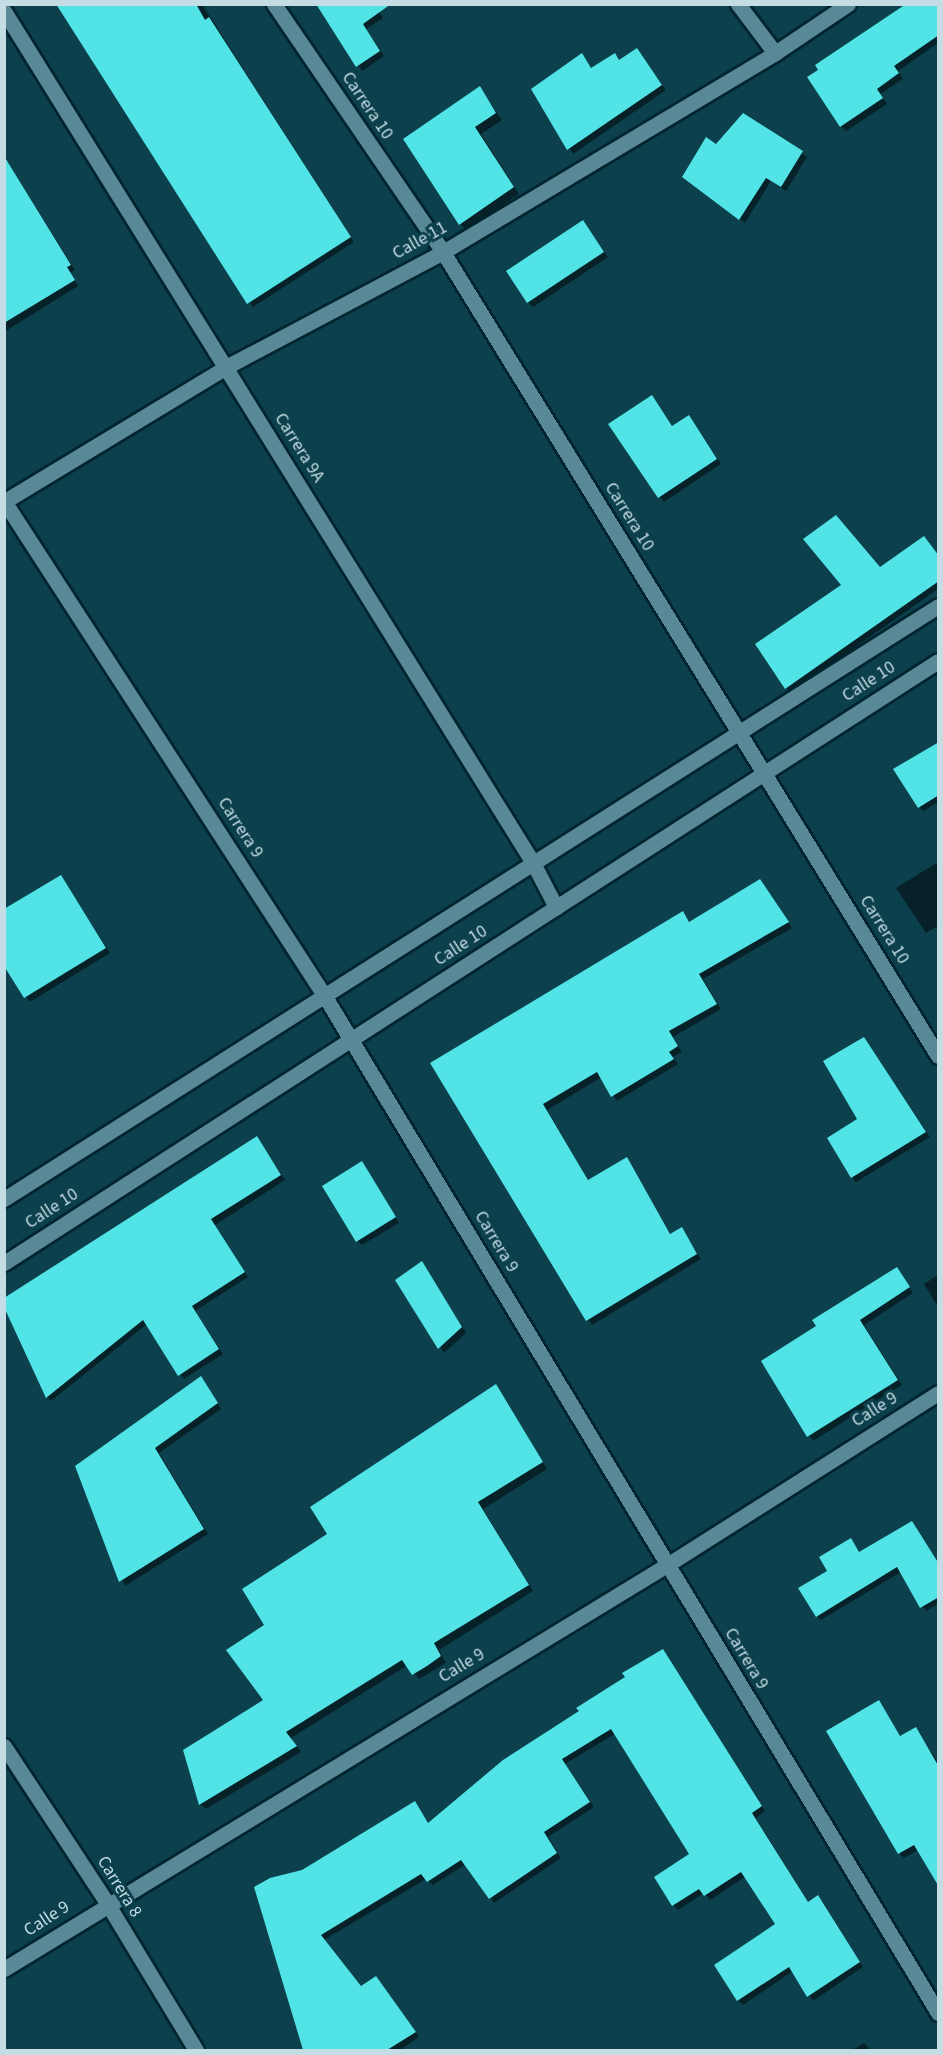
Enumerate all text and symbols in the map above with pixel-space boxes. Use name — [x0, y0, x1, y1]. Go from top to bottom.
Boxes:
street label: Carrera 10 — [337, 68, 397, 144]
street label: Calle 11 — [389, 217, 451, 265]
street label: Carrera 9A — [269, 409, 329, 487]
street label: Carrera 10 — [599, 479, 659, 555]
street label: Calle 10 — [838, 657, 900, 707]
street label: Carrera 9 — [212, 794, 268, 862]
street label: Carrera 10 — [854, 892, 914, 968]
street label: Calle 10 — [430, 921, 492, 971]
street label: Calle 10 — [21, 1184, 83, 1234]
street label: Carrera 9 — [469, 1207, 523, 1277]
street label: Calle 9 — [848, 1388, 902, 1432]
street label: Carrera 9 — [719, 1624, 773, 1694]
street label: Calle 9 — [435, 1644, 489, 1688]
street label: Carrera 8 — [92, 1852, 146, 1922]
street label: Calle 9 — [20, 1896, 74, 1942]

